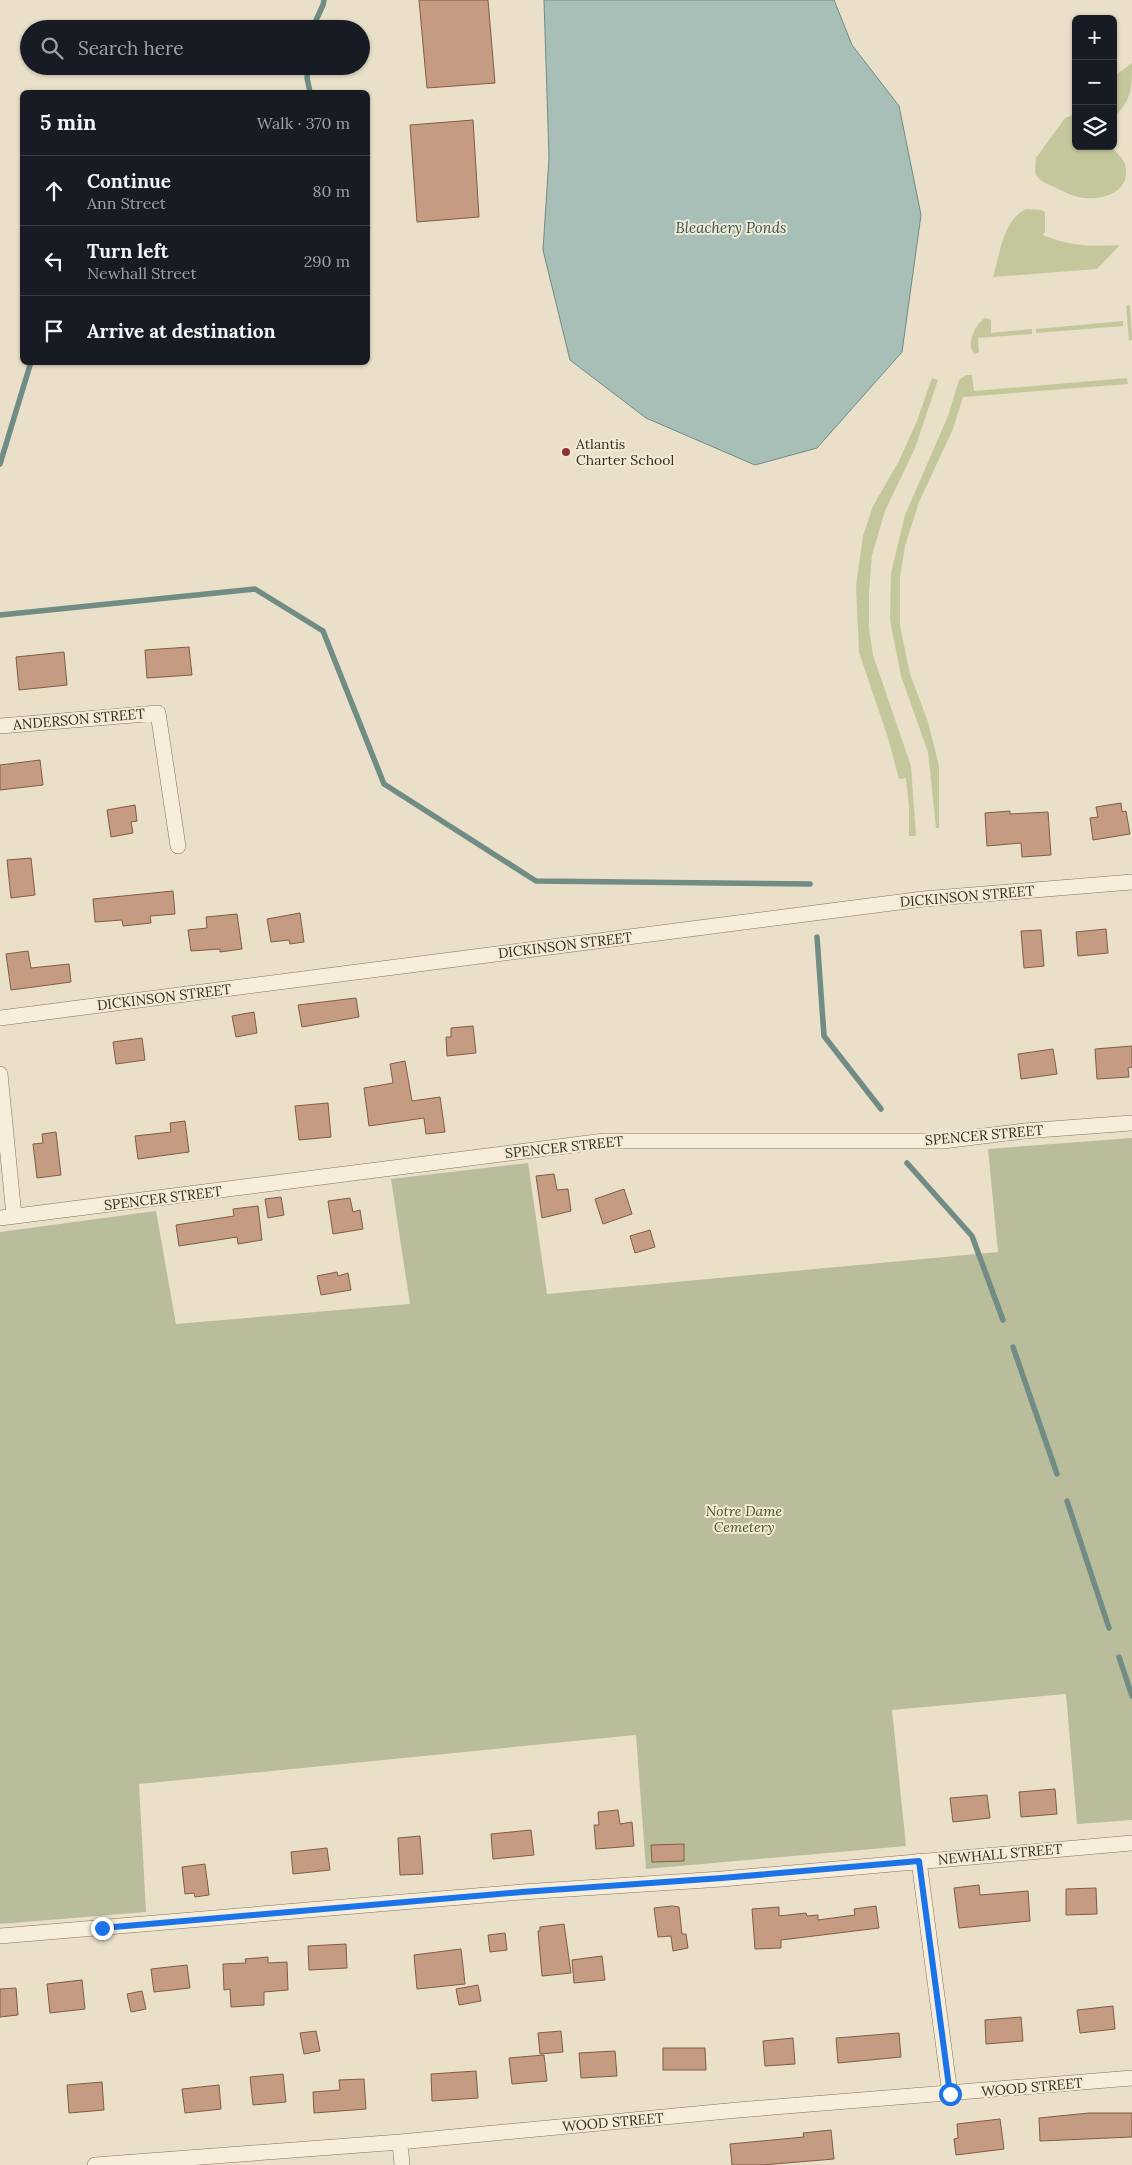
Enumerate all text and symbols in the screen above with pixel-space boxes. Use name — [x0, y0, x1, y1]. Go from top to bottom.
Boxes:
map controls — [1072, 15, 1117, 150]
button: + — [1072, 15, 1117, 60]
search box — [20, 20, 370, 75]
icon: search — [38, 34, 66, 62]
text: Search here — [78, 36, 184, 60]
button: − — [1072, 60, 1117, 105]
button: layers — [1072, 105, 1117, 150]
text: 5 min — [40, 109, 96, 136]
text: Walk · 370 m — [257, 113, 350, 133]
text: Continue — [87, 169, 171, 193]
icon: ahead — [40, 177, 68, 205]
text: 80 m — [313, 181, 350, 201]
text: Ann Street — [87, 193, 166, 213]
water label: Bleachery Ponds — [676, 218, 786, 237]
text: Turn left — [87, 239, 168, 263]
icon: left — [40, 247, 68, 275]
text: 290 m — [304, 251, 350, 271]
text: Newhall Street — [87, 263, 197, 283]
icon: arrive — [40, 317, 68, 345]
text: Arrive at destination — [87, 319, 276, 343]
place label: Atlantis Charter School — [575, 435, 674, 469]
marker: Atlantis Charter School — [560, 446, 572, 458]
street label: ANDERSON STREET — [11, 704, 146, 734]
street label: DICKINSON STREET — [899, 881, 1035, 911]
street label: DICKINSON STREET — [497, 928, 633, 962]
street label: DICKINSON STREET — [96, 980, 232, 1014]
street label: SPENCER STREET — [924, 1121, 1044, 1149]
street label: SPENCER STREET — [504, 1132, 624, 1162]
street label: SPENCER STREET — [103, 1182, 223, 1214]
park label: Notre Dame Cemetery — [706, 1502, 782, 1536]
street label: NEWHALL STREET — [937, 1840, 1063, 1868]
route end — [91, 1917, 114, 1940]
street label: WOOD STREET — [980, 2074, 1084, 2100]
route start — [939, 2083, 962, 2106]
street label: WOOD STREET — [561, 2109, 665, 2135]

